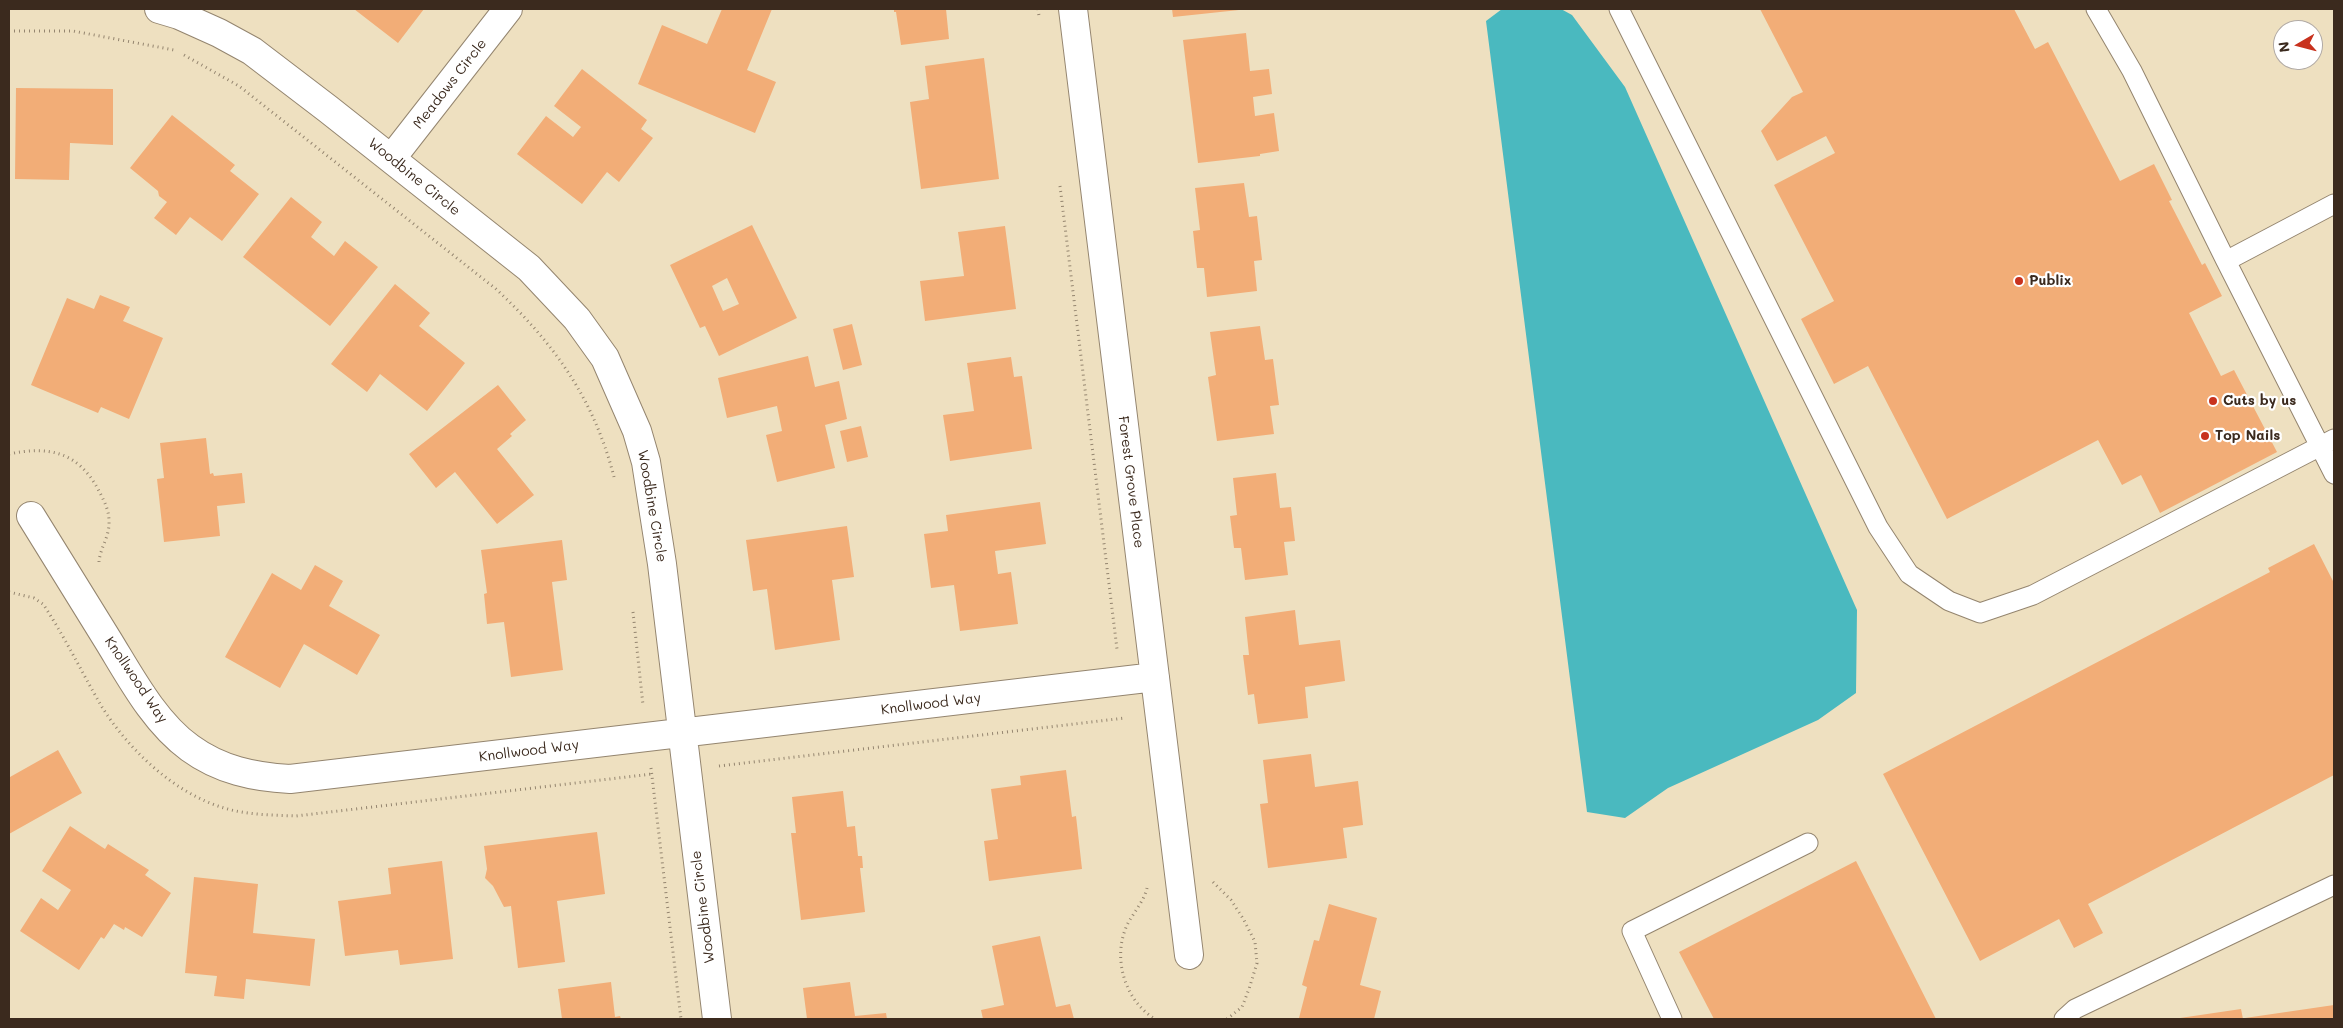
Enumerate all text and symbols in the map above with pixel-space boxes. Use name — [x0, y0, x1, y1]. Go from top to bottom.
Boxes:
north arrow — [2273, 20, 2323, 70]
street label: Meadows Circle — [410, 36, 490, 132]
text: N — [2273, 40, 2294, 54]
street label: Woodbine Circle — [365, 135, 463, 219]
place label: Publix — [2029, 273, 2071, 289]
marker: Publix — [2013, 275, 2025, 287]
place label: Cuts by us — [2223, 393, 2296, 409]
marker: Cuts by us — [2207, 395, 2219, 407]
street label: Forest Grove Place — [1115, 415, 1147, 549]
place label: Top Nails — [2215, 428, 2280, 444]
marker: Top Nails — [2199, 430, 2211, 442]
street label: Woodbine Circle — [634, 449, 670, 563]
street label: Knollwood Way — [101, 634, 171, 726]
street label: Knollwood Way — [880, 690, 982, 718]
street label: Knollwood Way — [478, 737, 580, 765]
street label: Woodbine Circle — [688, 850, 718, 964]

